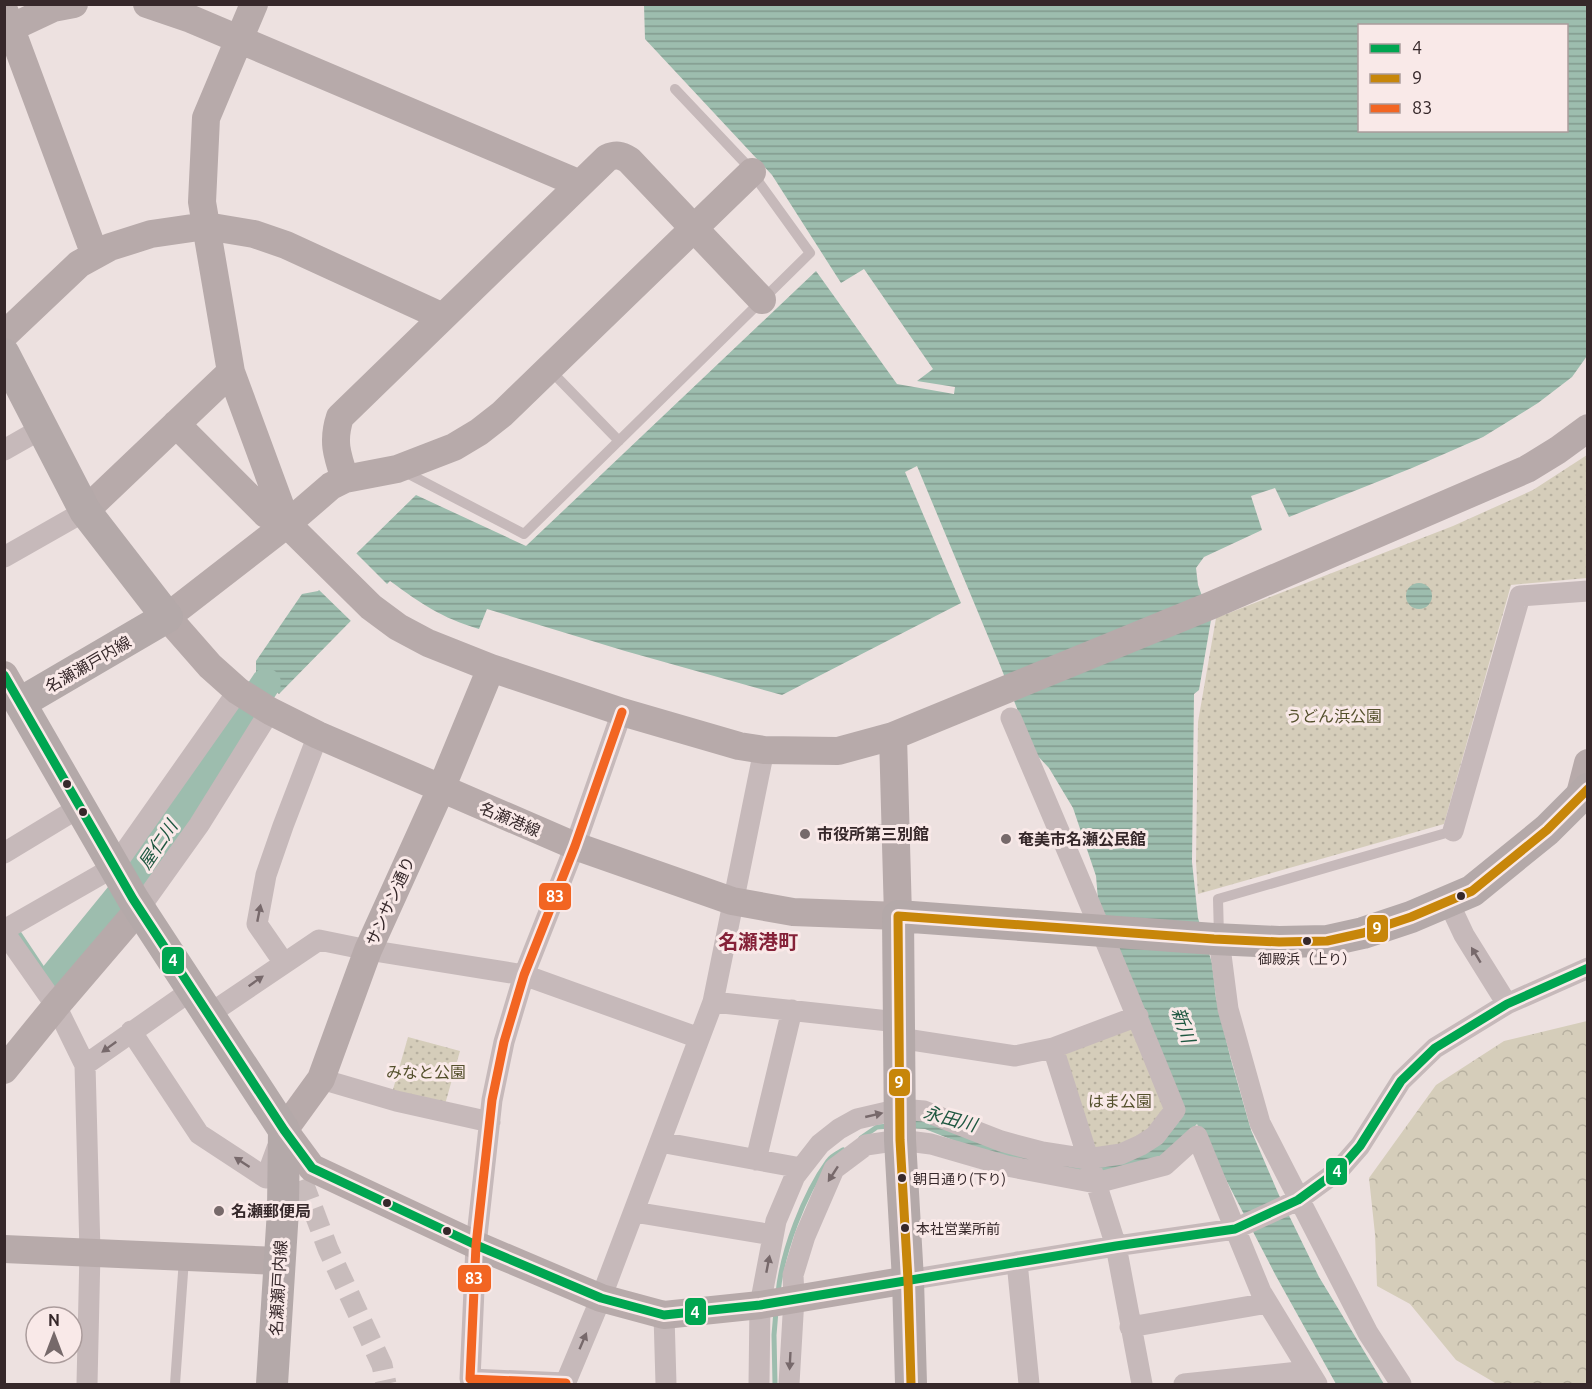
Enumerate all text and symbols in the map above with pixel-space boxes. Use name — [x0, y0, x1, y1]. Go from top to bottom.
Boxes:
legend — [1358, 24, 1568, 132]
text: 4 — [1412, 37, 1422, 57]
text: 9 — [1412, 67, 1422, 87]
text: 83 — [1412, 97, 1432, 117]
street label: 名瀬瀬戸内線 — [42, 632, 134, 696]
park label: うどん浜公園 — [1286, 707, 1382, 725]
unlabelled marker — [61, 778, 73, 790]
street label: 名瀬港線 — [477, 798, 543, 840]
unlabelled marker — [77, 806, 89, 818]
water label: 屋仁川 — [134, 815, 182, 872]
place label: 市役所第三別館 — [817, 825, 929, 843]
marker: 市役所第三別館 — [798, 827, 812, 841]
place label: 奄美市名瀬公民館 — [1018, 830, 1146, 848]
marker: 奄美市名瀬公民館 — [999, 832, 1013, 846]
street label: サンサン通り — [362, 853, 418, 949]
line badge: 83 — [538, 882, 572, 911]
text: 83 — [546, 887, 564, 905]
unlabelled marker — [1455, 890, 1467, 902]
one-way arrow — [255, 903, 264, 922]
line badge: 9 — [1366, 914, 1389, 943]
text: 9 — [1372, 919, 1382, 937]
district label: 名瀬港町 — [718, 930, 798, 953]
marker: 御殿浜（上り） — [1301, 935, 1313, 947]
line badge: 4 — [161, 946, 185, 975]
one-way arrow — [1470, 947, 1481, 963]
text: 4 — [168, 951, 178, 969]
place label: 御殿浜（上り） — [1258, 951, 1356, 967]
one-way arrow — [248, 975, 264, 987]
water label: 新川 — [1169, 1004, 1200, 1047]
one-way arrow — [102, 1041, 118, 1053]
park label: みなと公園 — [386, 1063, 466, 1081]
line badge: 9 — [888, 1068, 911, 1097]
text: 9 — [894, 1073, 904, 1091]
park label: はま公園 — [1088, 1092, 1152, 1110]
water label: 永田川 — [922, 1101, 981, 1135]
one-way arrow — [864, 1109, 883, 1119]
one-way arrow — [234, 1157, 250, 1168]
line badge: 4 — [1325, 1157, 1348, 1186]
text: 4 — [1332, 1162, 1342, 1180]
one-way arrow — [827, 1166, 838, 1182]
place label: 朝日通り(下り) — [913, 1171, 1006, 1187]
marker: 朝日通り(下り) — [896, 1172, 908, 1184]
unlabelled marker — [381, 1197, 393, 1209]
place label: 名瀬郵便局 — [231, 1202, 311, 1220]
marker: 名瀬郵便局 — [212, 1204, 226, 1218]
place label: 本社営業所前 — [916, 1221, 1000, 1237]
marker: 本社営業所前 — [899, 1222, 911, 1234]
unlabelled marker — [441, 1225, 453, 1237]
street label: 名瀬瀬戸内線 — [266, 1240, 290, 1336]
one-way arrow — [764, 1254, 773, 1273]
line badge: 83 — [457, 1264, 492, 1293]
text: 83 — [465, 1269, 483, 1287]
line badge: 4 — [684, 1297, 707, 1326]
text: 4 — [690, 1303, 700, 1321]
north arrow — [24, 1305, 84, 1365]
text: N — [48, 1311, 60, 1329]
one-way arrow — [579, 1332, 588, 1350]
one-way arrow — [785, 1351, 794, 1370]

